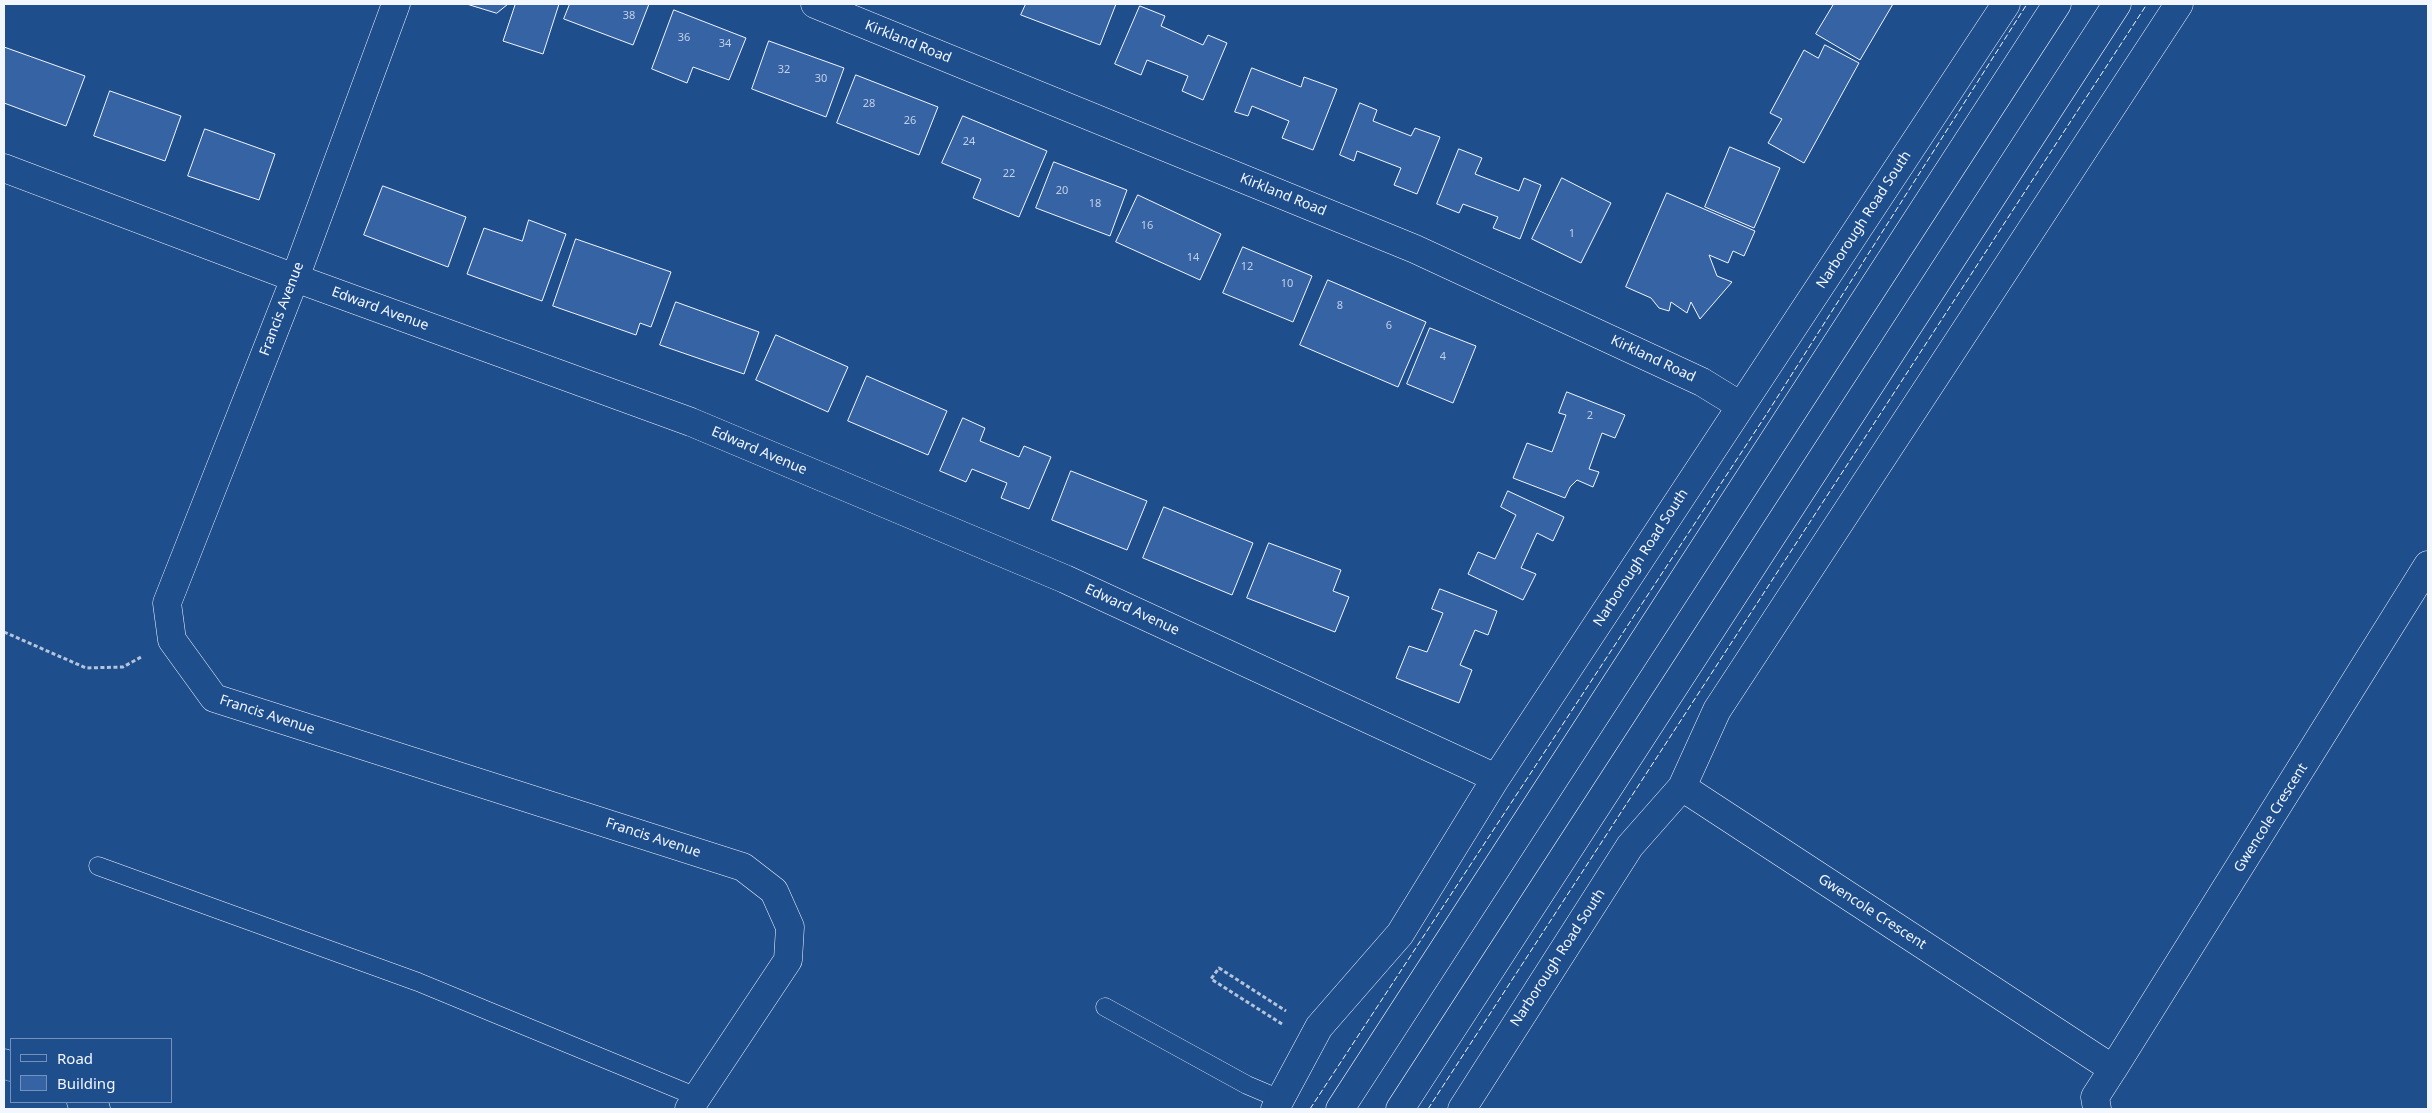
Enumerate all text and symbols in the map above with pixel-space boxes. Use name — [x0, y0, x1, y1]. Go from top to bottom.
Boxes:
house number: 38 — [623, 9, 635, 23]
street label: Kirkland Road — [862, 17, 954, 67]
house number: 36 — [678, 31, 690, 45]
house number: 34 — [719, 37, 731, 51]
house number: 32 — [778, 63, 790, 77]
house number: 30 — [815, 72, 827, 86]
house number: 28 — [863, 97, 875, 111]
house number: 26 — [904, 114, 916, 128]
house number: 24 — [963, 135, 975, 149]
street label: Narborough Road South — [1813, 148, 1915, 292]
house number: 22 — [1003, 167, 1015, 181]
street label: Kirkland Road — [1237, 170, 1329, 220]
house number: 20 — [1056, 184, 1068, 198]
house number: 18 — [1089, 197, 1101, 211]
house number: 16 — [1141, 219, 1153, 233]
house number: 1 — [1569, 227, 1575, 241]
house number: 14 — [1187, 251, 1199, 265]
street label: Francis Avenue — [256, 260, 308, 358]
house number: 12 — [1241, 260, 1253, 274]
house number: 10 — [1281, 277, 1293, 291]
street label: Edward Avenue — [329, 284, 431, 334]
house number: 8 — [1337, 299, 1343, 313]
house number: 6 — [1386, 319, 1392, 333]
street label: Kirkland Road — [1608, 332, 1698, 386]
house number: 4 — [1440, 350, 1446, 364]
house number: 2 — [1587, 409, 1593, 423]
street label: Edward Avenue — [709, 423, 809, 479]
street label: Narborough Road South — [1590, 486, 1692, 630]
street label: Edward Avenue — [1082, 581, 1182, 639]
street label: Francis Avenue — [217, 692, 317, 738]
street label: Gwencole Crescent — [2231, 760, 2311, 876]
street label: Francis Avenue — [603, 815, 703, 861]
street label: Gwencole Crescent — [1815, 871, 1929, 953]
street label: Narborough Road South — [1507, 886, 1609, 1030]
legend — [10, 1038, 172, 1103]
text: Road — [57, 1048, 93, 1068]
text: Building — [57, 1073, 115, 1093]

